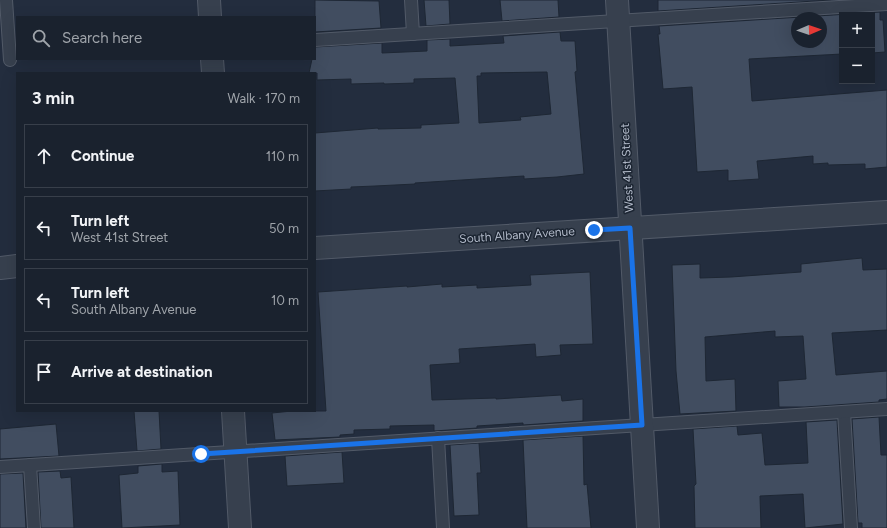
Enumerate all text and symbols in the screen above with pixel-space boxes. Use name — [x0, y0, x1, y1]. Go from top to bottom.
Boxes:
north arrow — [791, 12, 827, 48]
map controls — [839, 12, 875, 84]
button: + — [839, 12, 875, 48]
search box — [16, 16, 316, 60]
icon: search — [30, 27, 52, 49]
text: Search here — [62, 29, 142, 47]
button: − — [839, 48, 875, 84]
text: 3 min — [32, 88, 74, 108]
text: Walk · 170 m — [228, 91, 300, 106]
street label: West 41st Street — [618, 122, 636, 213]
icon: ahead — [33, 145, 55, 167]
text: Continue — [71, 147, 134, 165]
text: 110 m — [266, 149, 299, 164]
text: Turn left — [71, 212, 129, 230]
icon: left — [33, 217, 55, 239]
text: 50 m — [269, 221, 299, 236]
route end — [585, 221, 603, 239]
street label: South Albany Avenue — [459, 224, 576, 246]
text: West 41st Street — [71, 230, 168, 245]
text: Turn left — [71, 284, 129, 302]
icon: left — [33, 289, 55, 311]
text: 10 m — [271, 293, 299, 308]
text: South Albany Avenue — [71, 302, 196, 317]
icon: arrive — [33, 361, 55, 383]
text: Arrive at destination — [71, 363, 212, 381]
route start — [192, 445, 210, 463]

